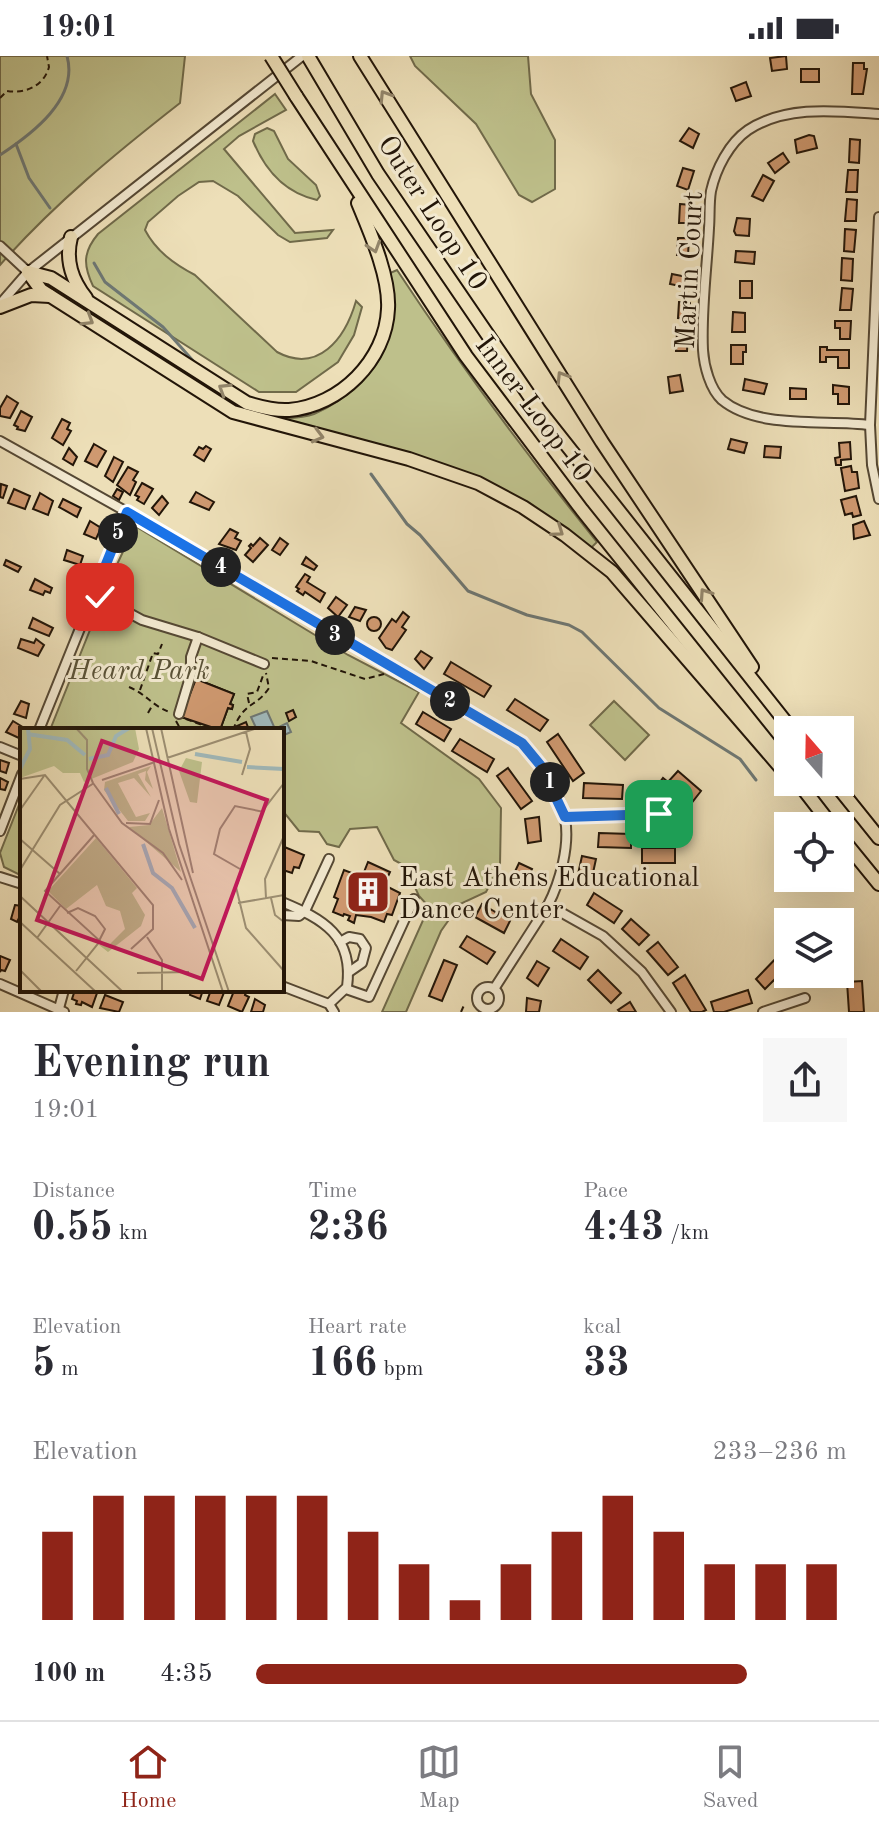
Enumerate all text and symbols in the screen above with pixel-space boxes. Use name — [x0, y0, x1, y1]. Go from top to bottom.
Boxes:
text: 19:01 — [40, 13, 118, 43]
one-way arrow — [380, 90, 395, 105]
street label: Outer Loop 10 — [371, 131, 492, 296]
street label: Martin Court — [673, 191, 709, 350]
one-way arrow — [365, 239, 381, 253]
one-way arrow — [79, 311, 94, 326]
street label: Inner Loop 10 — [469, 332, 596, 488]
one-way arrow — [556, 371, 571, 386]
one-way arrow — [218, 384, 233, 399]
one-way arrow — [311, 427, 325, 443]
pin: 5 — [98, 513, 138, 553]
one-way arrow — [550, 521, 564, 536]
text: 5 — [112, 522, 124, 544]
pin: 4 — [201, 547, 241, 587]
text: 4 — [215, 556, 227, 578]
pin — [66, 563, 134, 631]
icon: check — [78, 575, 122, 619]
one-way arrow — [700, 588, 715, 603]
pin: 3 — [315, 615, 355, 655]
text: 3 — [329, 624, 341, 646]
park label: Heard Park — [67, 658, 210, 686]
pin: 2 — [430, 681, 470, 721]
text: 2 — [444, 690, 456, 712]
north arrow — [774, 716, 854, 796]
map controls — [774, 716, 854, 988]
inset map — [20, 728, 284, 992]
pin: 1 — [530, 762, 570, 802]
text: 1 — [544, 771, 556, 793]
pin — [625, 780, 693, 848]
icon: arrive — [637, 792, 681, 836]
button: locate — [774, 812, 854, 892]
place label: East Athens Educational Dance Center — [399, 865, 699, 925]
building icon: East Athens Educational Dance Center — [344, 868, 392, 916]
button: layers — [774, 908, 854, 988]
button: share — [763, 1038, 847, 1122]
text: Evening run — [32, 1042, 270, 1086]
text: 19:01 — [32, 1097, 100, 1123]
text: Distance — [32, 1180, 115, 1202]
text: Time — [308, 1180, 357, 1202]
text: Pace — [583, 1180, 628, 1202]
text: 0.55 — [32, 1209, 113, 1249]
text: 2:36 — [308, 1209, 388, 1249]
text: 4:43 — [583, 1209, 664, 1249]
text: km — [113, 1222, 148, 1244]
text: /km — [664, 1222, 709, 1244]
text: Elevation — [32, 1316, 122, 1338]
text: Heart rate — [308, 1316, 407, 1338]
text: kcal — [583, 1316, 621, 1338]
text: 5 — [32, 1345, 55, 1385]
text: 166 — [308, 1345, 377, 1385]
text: 33 — [583, 1345, 630, 1385]
text: m — [55, 1358, 79, 1380]
text: bpm — [377, 1358, 424, 1380]
text: Elevation — [32, 1439, 138, 1465]
text: 233–236 m — [712, 1439, 847, 1465]
text: 100 m — [32, 1661, 105, 1687]
text: 4:35 — [160, 1661, 213, 1687]
tab: Home — [121, 1740, 176, 1815]
tab: Map — [417, 1740, 461, 1815]
tab: Saved — [702, 1740, 758, 1815]

